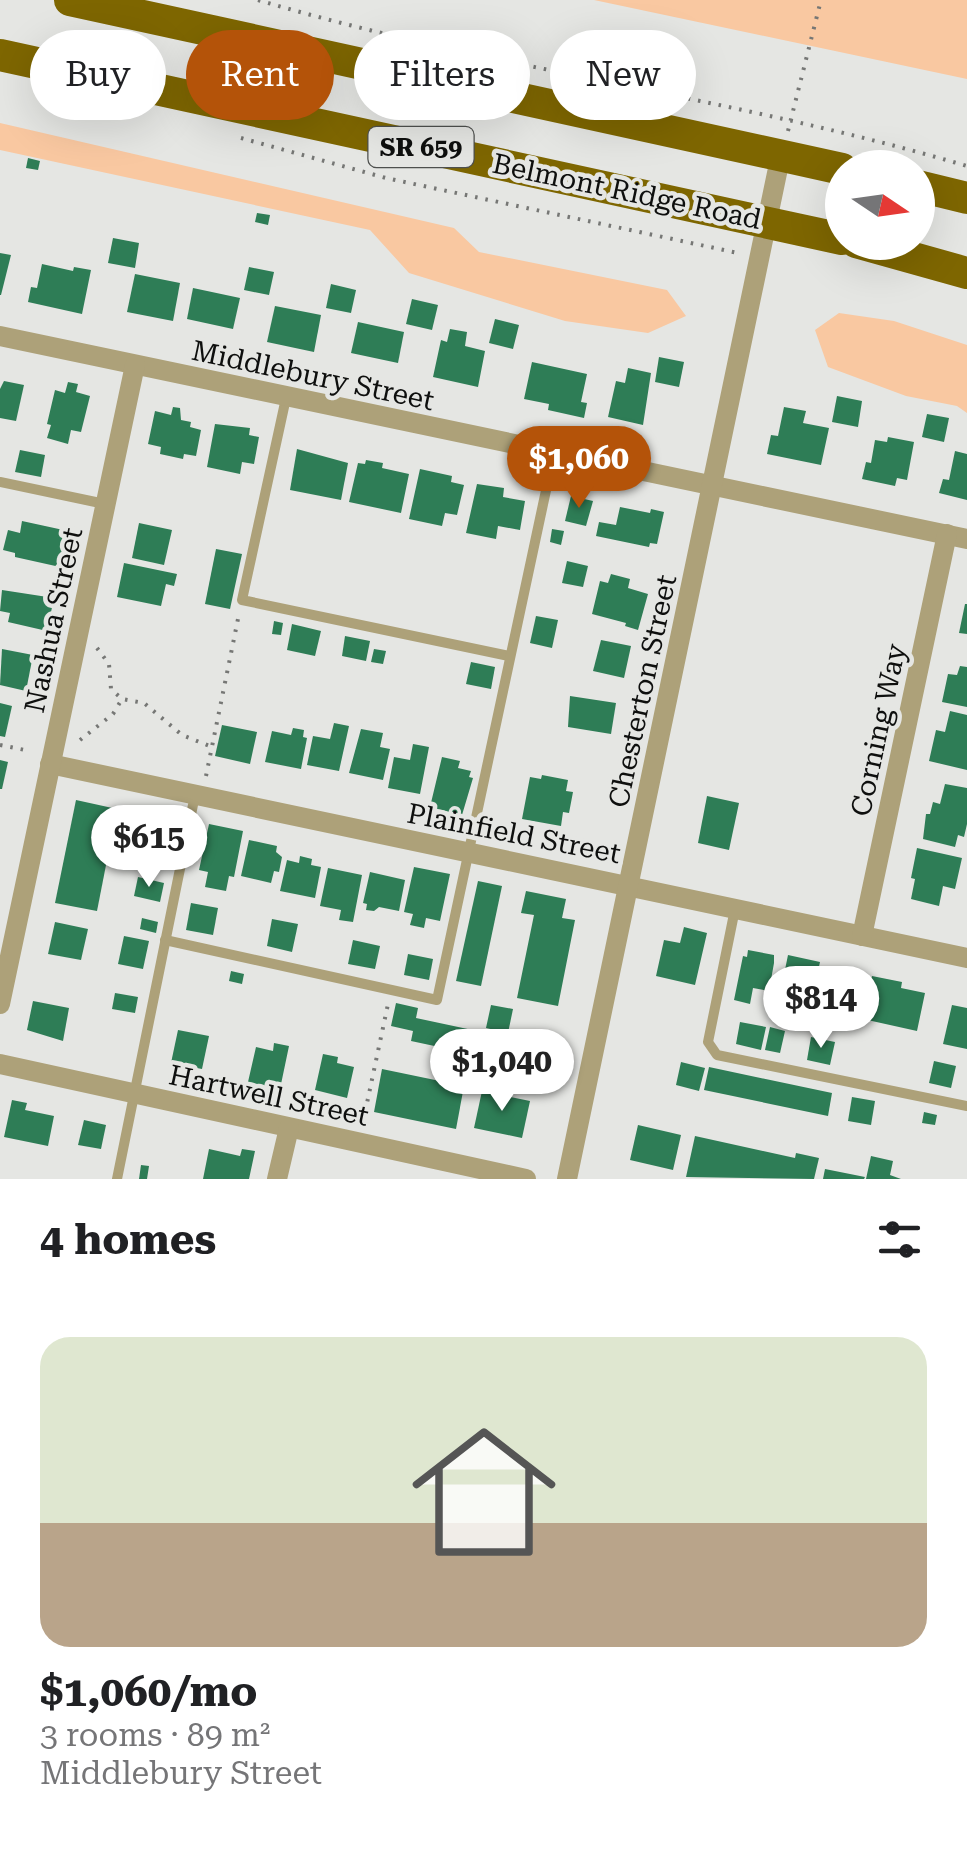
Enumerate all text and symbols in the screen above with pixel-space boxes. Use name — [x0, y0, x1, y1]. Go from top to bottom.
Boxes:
chip: Buy — [30, 30, 166, 120]
chip: Rent — [186, 30, 334, 120]
chip: Filters — [354, 30, 530, 120]
chip: New — [550, 30, 696, 120]
road number: SR 659 — [368, 127, 474, 167]
street label: Belmont Ridge Road — [490, 147, 764, 236]
north arrow — [825, 150, 935, 260]
map controls — [825, 150, 935, 260]
street label: Middlebury Street — [189, 334, 437, 417]
pin: $1,060 — [498, 426, 660, 511]
text: $1,060 — [529, 439, 629, 477]
street label: Nashua Street — [18, 525, 89, 716]
street label: Chesterton Street — [602, 572, 683, 810]
street label: Corning Way — [844, 641, 913, 819]
street label: Plainfield Street — [404, 797, 623, 870]
pin: $615 — [90, 805, 208, 890]
text: $615 — [113, 818, 185, 856]
pin: $814 — [762, 966, 880, 1051]
text: $814 — [785, 979, 857, 1017]
pin: $1,040 — [421, 1029, 583, 1114]
text: $1,040 — [452, 1042, 552, 1080]
street label: Hartwell Street — [166, 1058, 372, 1133]
icon: filters — [872, 1212, 927, 1267]
text: 4 homes — [40, 1215, 216, 1264]
icon: home — [394, 1402, 574, 1582]
text: $1,060/mo — [40, 1667, 257, 1716]
text: 3 rooms · 89 m² — [40, 1716, 270, 1754]
text: Middlebury Street — [40, 1754, 322, 1792]

